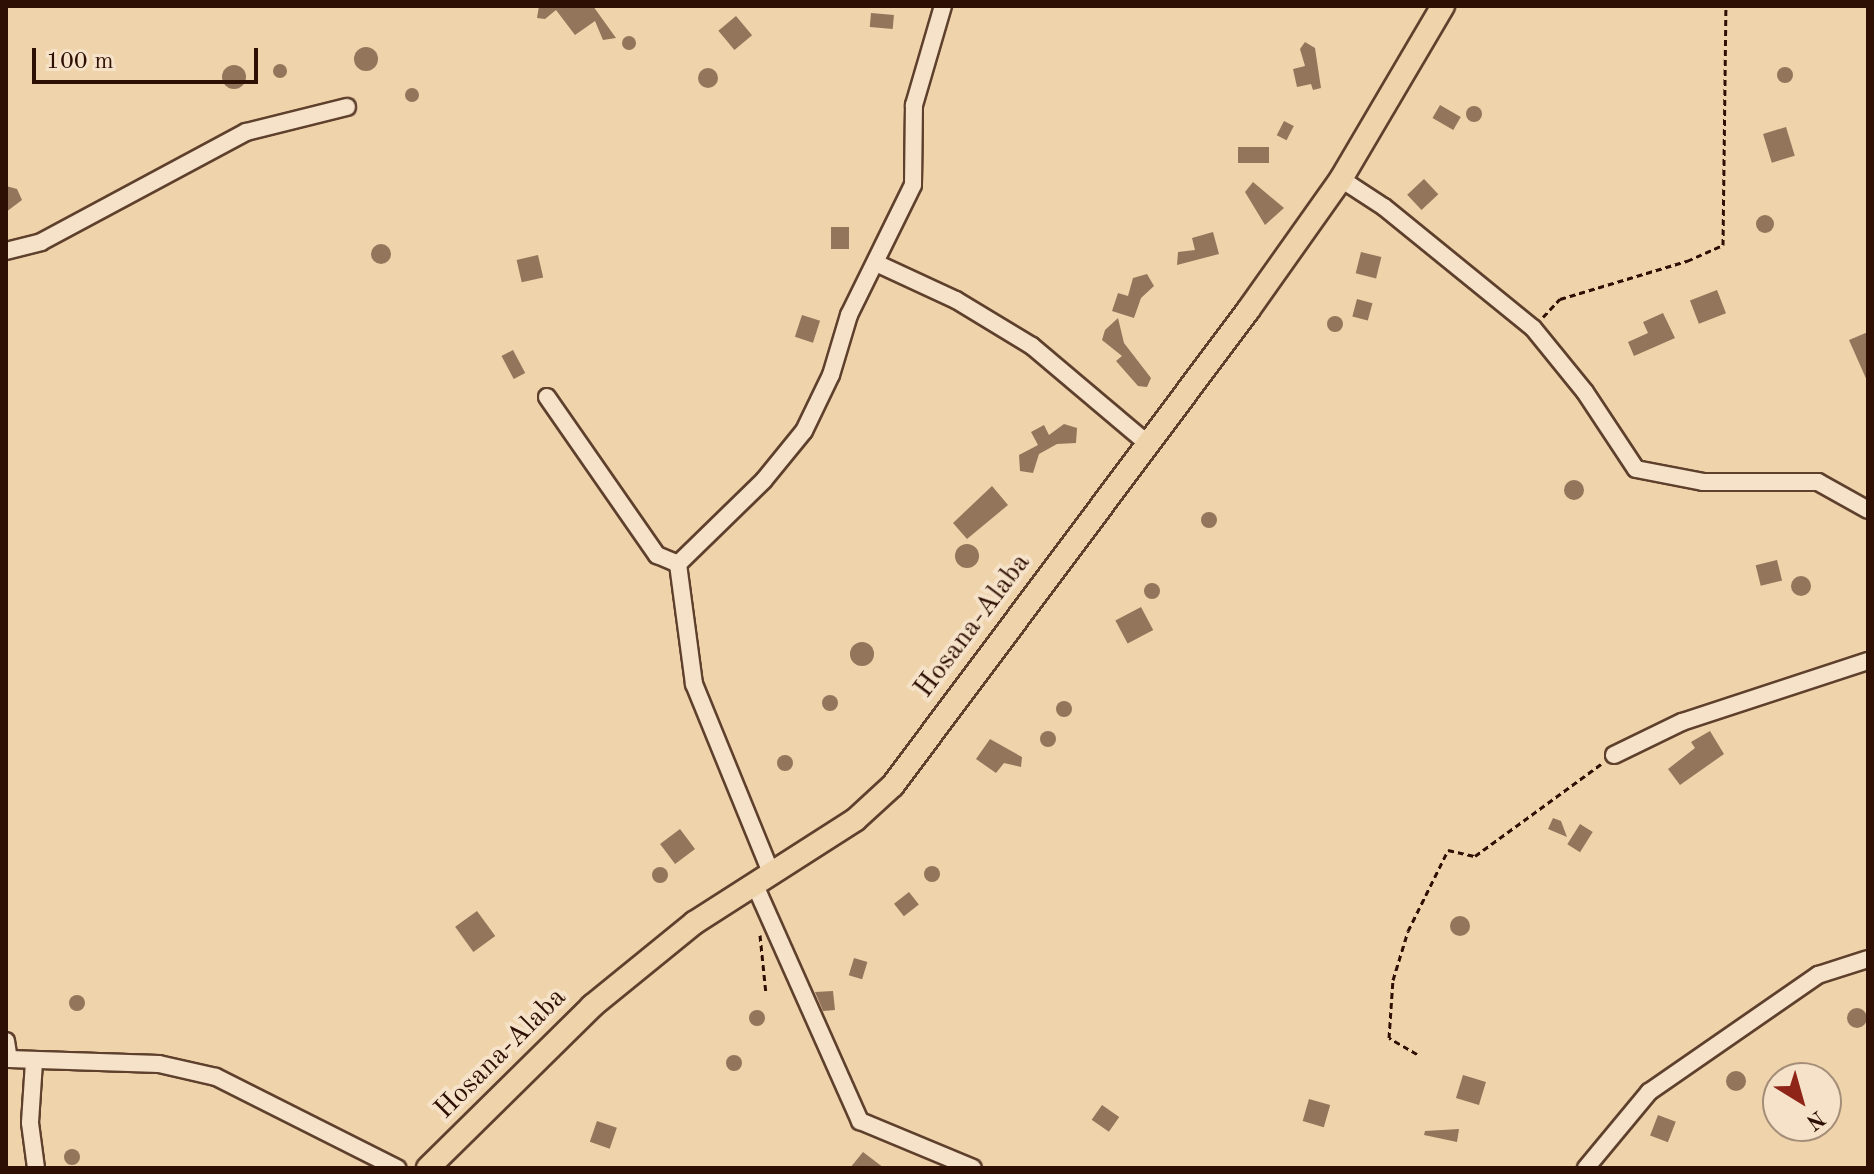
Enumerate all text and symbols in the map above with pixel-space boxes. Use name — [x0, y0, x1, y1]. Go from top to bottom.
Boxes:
scale bar — [36, 32, 262, 82]
text: 100 m — [46, 50, 114, 74]
street label: Hosana-Alaba — [908, 547, 1038, 705]
street label: Hosana-Alaba — [428, 981, 574, 1127]
north arrow — [1762, 1062, 1842, 1142]
text: N — [1802, 1106, 1829, 1133]

